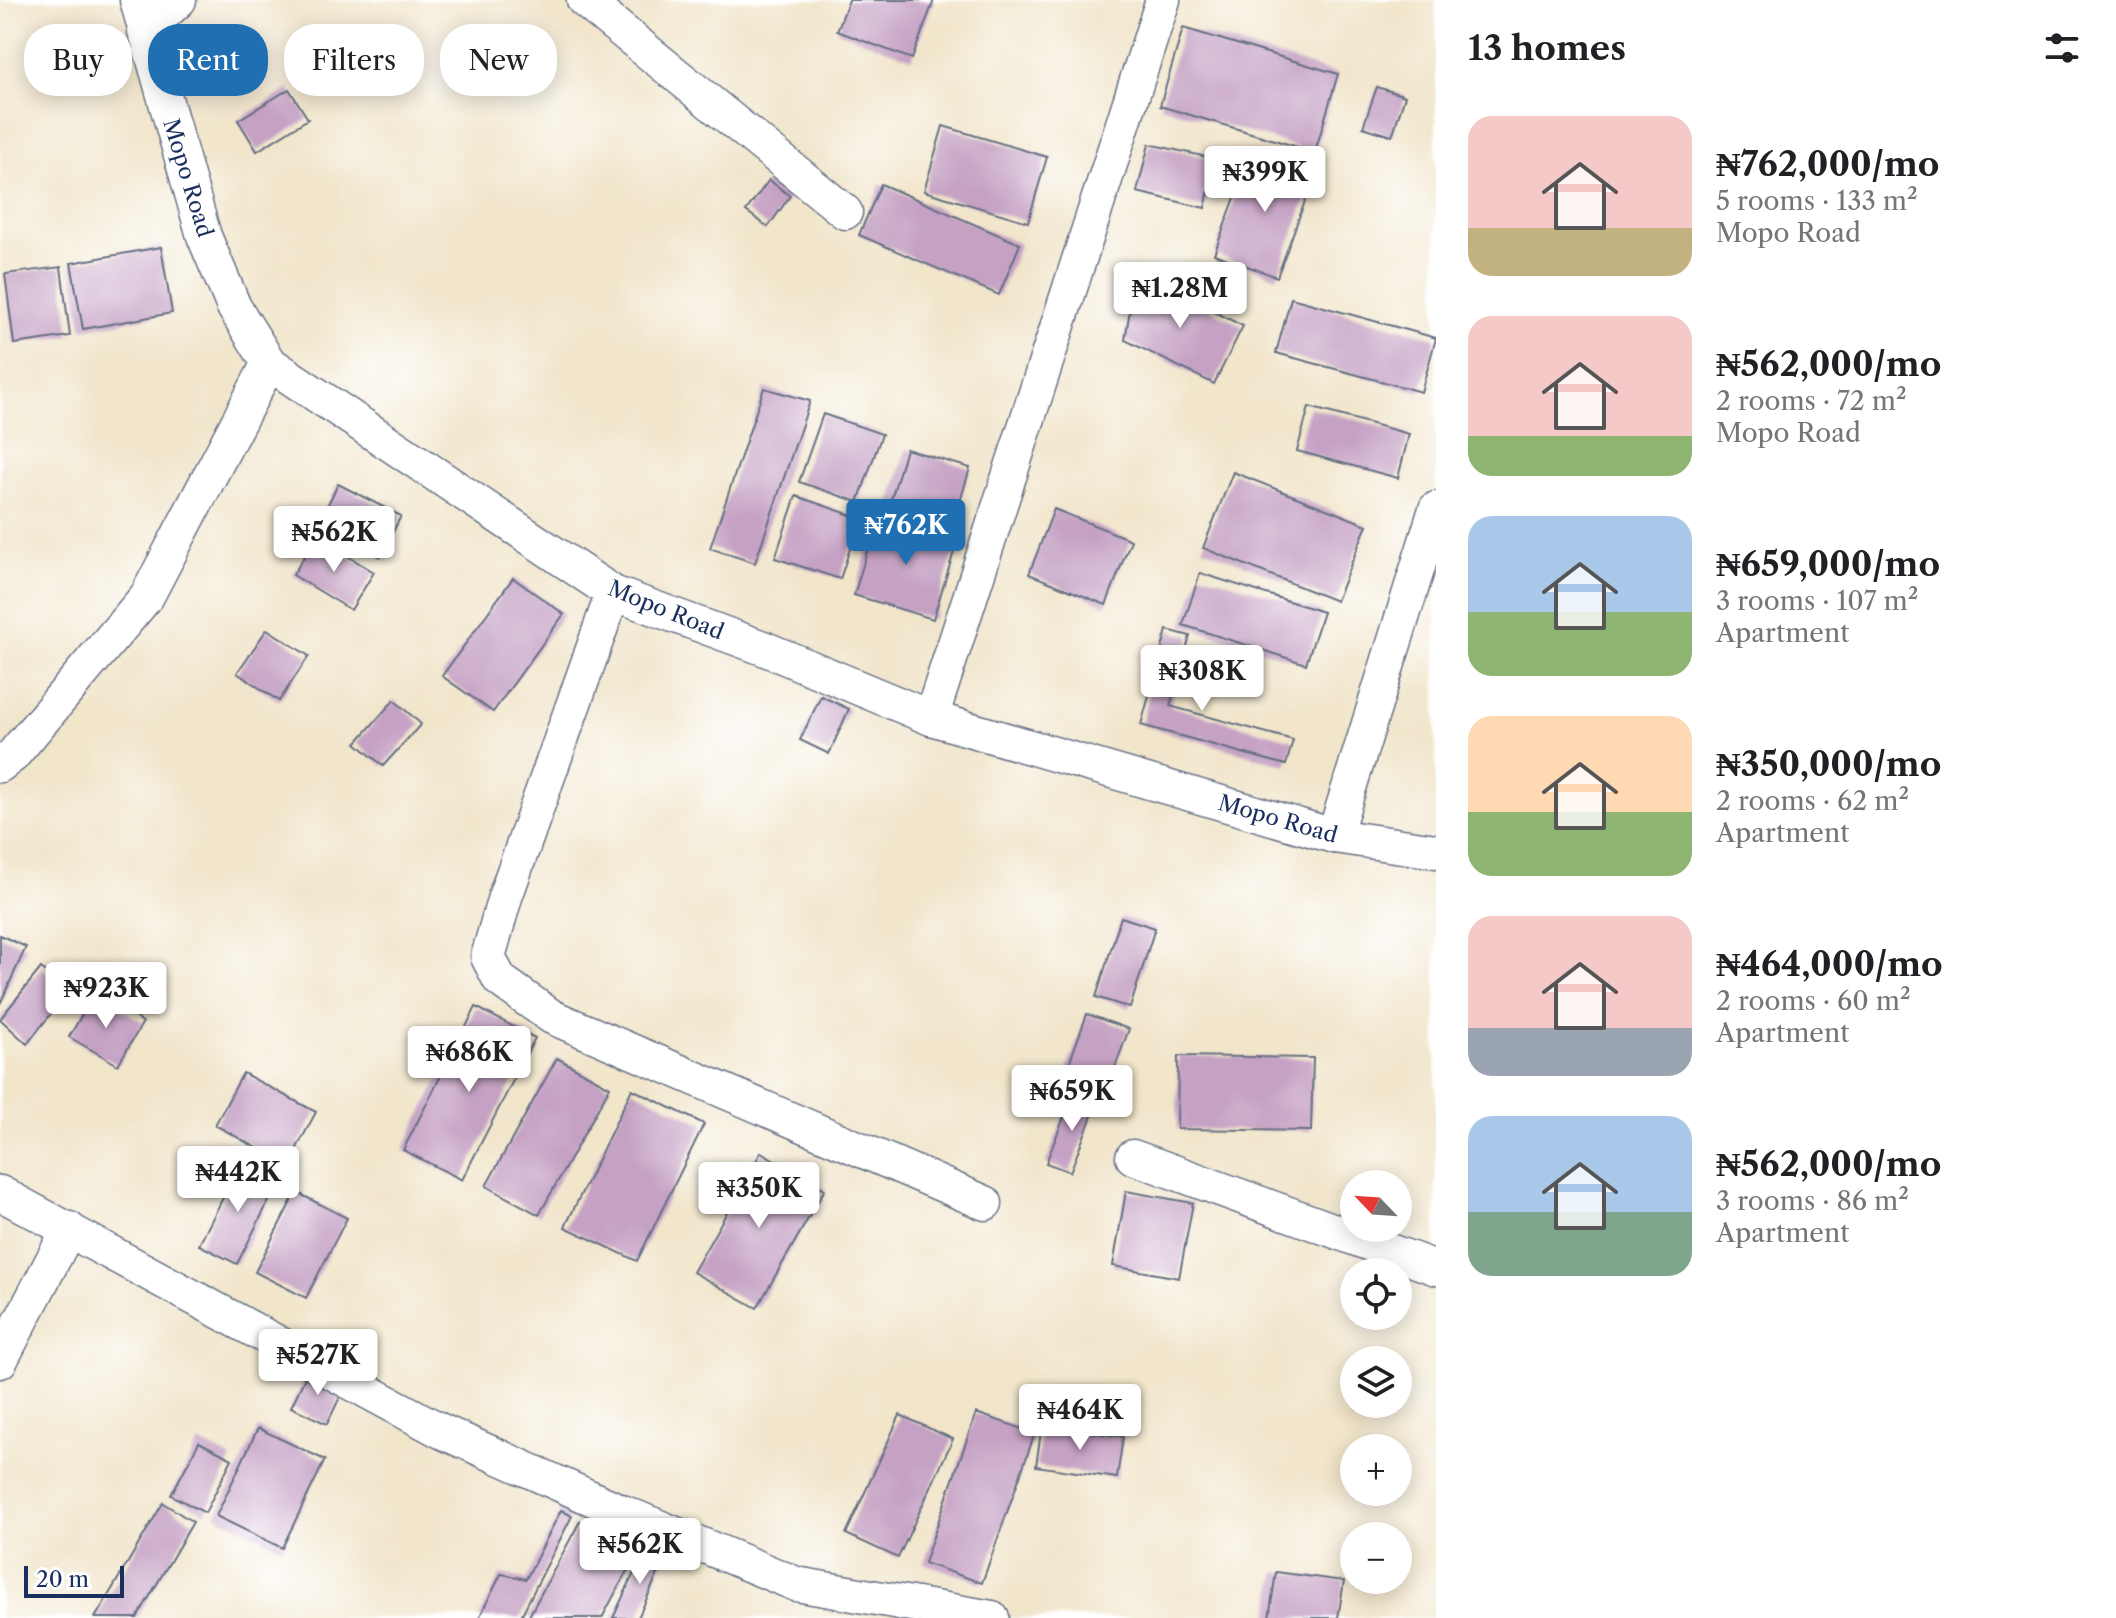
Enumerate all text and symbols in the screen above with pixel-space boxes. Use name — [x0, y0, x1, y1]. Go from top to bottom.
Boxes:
chip: Buy — [24, 24, 132, 96]
chip: Rent — [148, 24, 268, 96]
chip: Filters — [284, 24, 424, 96]
chip: New — [440, 24, 557, 96]
icon: filters — [2040, 26, 2084, 70]
text: 13 homes — [1468, 27, 1626, 69]
street label: Mopo Road — [157, 115, 219, 241]
text: ₦762,000/mo — [1716, 143, 1939, 185]
pin: ₦399K — [1209, 146, 1321, 214]
icon: home — [1532, 148, 1628, 244]
text: ₦399K — [1222, 156, 1308, 188]
text: 5 rooms · 133 m² — [1716, 185, 1918, 217]
text: Mopo Road — [1716, 217, 1861, 249]
pin: ₦1.28M — [1115, 262, 1245, 330]
text: ₦1.28M — [1132, 272, 1228, 304]
text: ₦562,000/mo — [1716, 343, 1941, 385]
icon: home — [1532, 348, 1628, 444]
text: 2 rooms · 72 m² — [1716, 385, 1907, 417]
text: Mopo Road — [1716, 417, 1861, 449]
pin: ₦762K — [850, 499, 962, 567]
pin: ₦562K — [278, 506, 390, 574]
text: ₦762K — [864, 509, 948, 541]
text: ₦562K — [292, 516, 376, 548]
text: ₦659,000/mo — [1716, 543, 1940, 585]
icon: home — [1532, 548, 1628, 644]
street label: Mopo Road — [604, 575, 728, 645]
text: 3 rooms · 107 m² — [1716, 585, 1918, 617]
text: Apartment — [1716, 617, 1849, 649]
pin: ₦308K — [1146, 645, 1258, 713]
text: ₦308K — [1159, 655, 1245, 687]
text: ₦350,000/mo — [1716, 743, 1941, 785]
icon: home — [1532, 748, 1628, 844]
text: 2 rooms · 62 m² — [1716, 785, 1909, 817]
street label: Mopo Road — [1215, 789, 1341, 849]
text: Apartment — [1716, 817, 1849, 849]
text: ₦464,000/mo — [1716, 943, 1943, 985]
icon: home — [1532, 948, 1628, 1044]
pin: ₦923K — [50, 962, 162, 1030]
text: ₦923K — [63, 972, 149, 1004]
text: 2 rooms · 60 m² — [1716, 985, 1911, 1017]
text: Apartment — [1716, 1017, 1849, 1049]
pin: ₦686K — [413, 1026, 525, 1094]
text: ₦686K — [426, 1036, 512, 1068]
pin: ₦659K — [1016, 1065, 1128, 1133]
text: ₦659K — [1030, 1075, 1114, 1107]
text: ₦562,000/mo — [1716, 1143, 1941, 1185]
pin: ₦442K — [182, 1146, 294, 1214]
icon: home — [1532, 1148, 1628, 1244]
text: ₦442K — [195, 1156, 281, 1188]
pin: ₦350K — [703, 1162, 815, 1230]
north arrow — [1340, 1170, 1412, 1242]
map controls — [1340, 1170, 1412, 1594]
text: ₦350K — [716, 1172, 802, 1204]
text: 3 rooms · 86 m² — [1716, 1185, 1909, 1217]
text: Apartment — [1716, 1217, 1849, 1249]
button: locate — [1340, 1258, 1412, 1330]
pin: ₦527K — [262, 1329, 374, 1397]
text: ₦527K — [277, 1339, 359, 1371]
button: layers — [1340, 1346, 1412, 1418]
pin: ₦464K — [1024, 1384, 1136, 1452]
text: ₦464K — [1037, 1394, 1123, 1426]
button: + — [1340, 1434, 1412, 1506]
pin: ₦562K — [584, 1518, 696, 1586]
button: − — [1340, 1522, 1412, 1594]
text: ₦562K — [598, 1528, 682, 1560]
scale bar — [24, 1562, 124, 1598]
text: 20 m — [36, 1566, 89, 1593]

